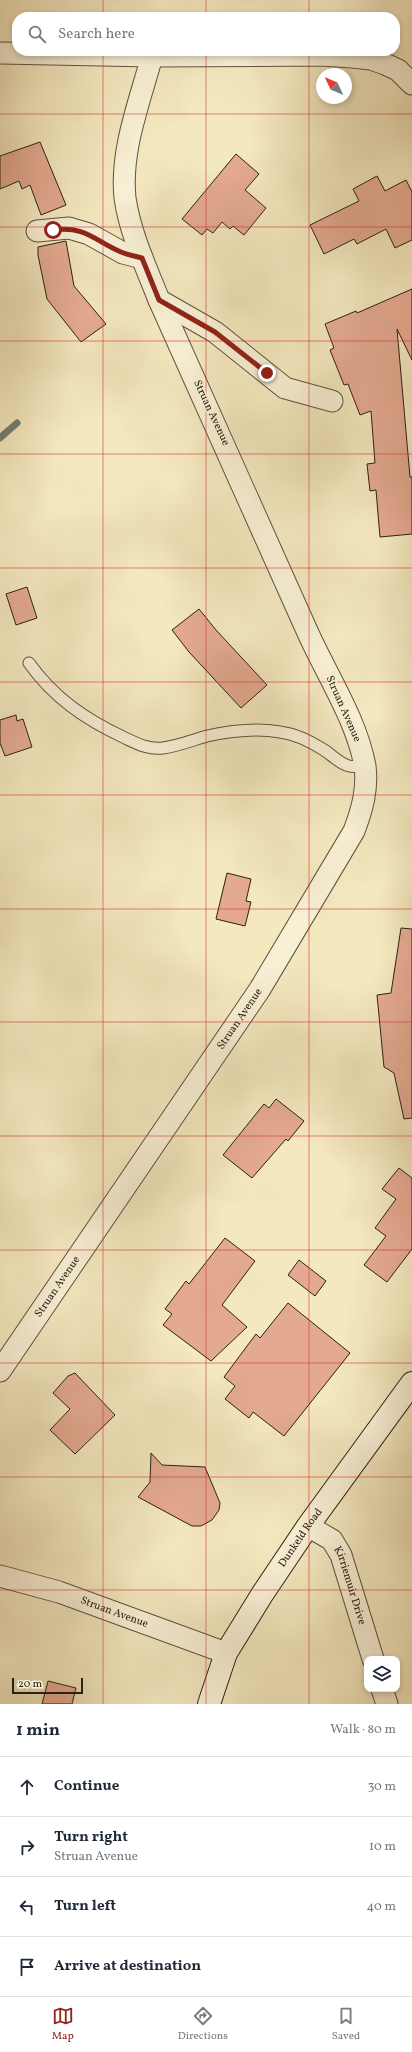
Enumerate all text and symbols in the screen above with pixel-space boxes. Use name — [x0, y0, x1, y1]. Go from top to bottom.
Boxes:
search box — [12, 12, 400, 56]
icon: search — [26, 23, 48, 45]
text: Search here — [58, 24, 135, 45]
north arrow — [316, 68, 352, 104]
route start — [44, 221, 62, 239]
route end — [258, 364, 276, 382]
street label: Struan Avenue — [189, 378, 233, 448]
street label: Struan Avenue — [322, 674, 364, 744]
street label: Struan Avenue — [213, 985, 266, 1052]
street label: Struan Avenue — [31, 1253, 84, 1320]
street label: Dunkeld Road — [275, 1505, 326, 1570]
street label: Kirriemuir Drive — [330, 1543, 369, 1626]
street label: Struan Avenue — [78, 1593, 150, 1631]
map controls — [364, 1656, 400, 1692]
button: layers — [364, 1656, 400, 1692]
scale bar — [12, 1676, 83, 1695]
text: 20 m — [18, 1677, 42, 1692]
text: 1 min — [16, 1719, 60, 1742]
text: Walk · 80 m — [330, 1721, 396, 1739]
icon: ahead — [16, 1776, 38, 1798]
text: Continue — [54, 1776, 119, 1797]
text: 30 m — [368, 1778, 396, 1796]
text: Turn right — [54, 1827, 128, 1848]
icon: right — [16, 1836, 38, 1858]
text: 10 m — [369, 1838, 396, 1856]
text: Struan Avenue — [54, 1848, 138, 1866]
icon: left — [16, 1896, 38, 1918]
text: Turn left — [54, 1896, 116, 1917]
text: 40 m — [367, 1898, 396, 1916]
icon: arrive — [16, 1956, 38, 1978]
text: Arrive at destination — [54, 1956, 201, 1977]
tab: Map — [52, 2005, 74, 2044]
tab: Directions — [178, 2005, 228, 2044]
tab: Saved — [332, 2005, 360, 2044]

